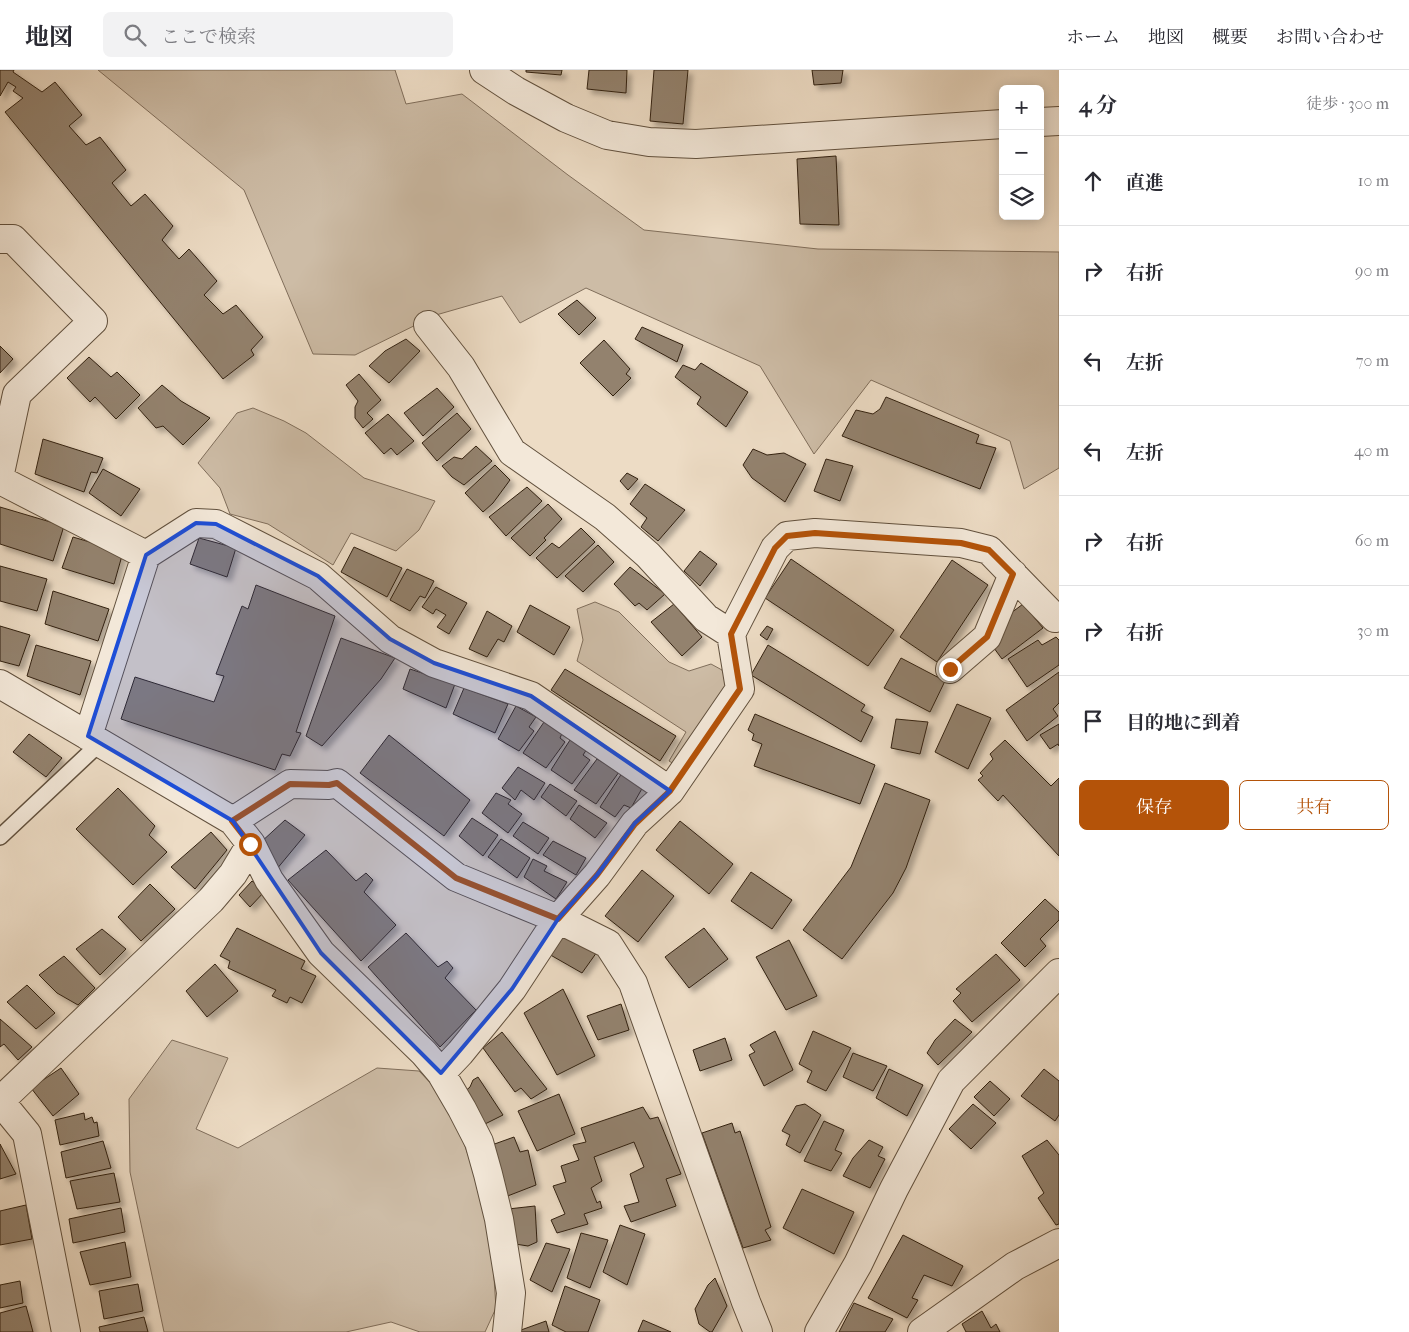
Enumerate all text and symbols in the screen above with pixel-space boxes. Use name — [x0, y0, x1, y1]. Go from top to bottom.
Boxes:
search box — [103, 12, 453, 57]
icon: search — [121, 21, 149, 49]
text: 地図 — [25, 23, 73, 51]
text: ここで検索 — [161, 26, 256, 48]
text: ホーム — [1066, 27, 1120, 48]
text: 地図 — [1148, 27, 1184, 48]
text: 概要 — [1212, 27, 1248, 48]
text: お問い合わせ — [1276, 27, 1384, 48]
map controls — [999, 85, 1044, 220]
button: + — [999, 85, 1044, 130]
text: 4 分 — [1079, 93, 1117, 117]
text: 徒歩 · 300 m — [1306, 94, 1389, 113]
button: − — [999, 130, 1044, 175]
icon: ahead — [1079, 167, 1107, 195]
text: 10 m — [1358, 171, 1389, 190]
text: 直進 — [1126, 172, 1164, 194]
button: layers — [999, 175, 1044, 220]
icon: right — [1079, 257, 1107, 285]
text: 90 m — [1355, 261, 1389, 280]
text: 右折 — [1126, 262, 1164, 284]
icon: left — [1079, 347, 1107, 375]
text: 70 m — [1356, 351, 1389, 370]
text: 左折 — [1126, 352, 1164, 374]
icon: left — [1079, 437, 1107, 465]
text: 40 m — [1354, 441, 1389, 460]
text: 左折 — [1126, 442, 1164, 464]
icon: right — [1079, 527, 1107, 555]
text: 60 m — [1355, 531, 1389, 550]
text: 右折 — [1126, 532, 1164, 554]
icon: right — [1079, 617, 1107, 645]
text: 30 m — [1357, 621, 1389, 640]
text: 右折 — [1126, 622, 1164, 644]
route end — [939, 658, 962, 681]
icon: arrive — [1079, 707, 1107, 735]
text: 目的地に到着 — [1126, 712, 1240, 734]
button: 保存 — [1079, 780, 1229, 830]
button: 共有 — [1239, 780, 1389, 830]
route start — [239, 833, 262, 856]

